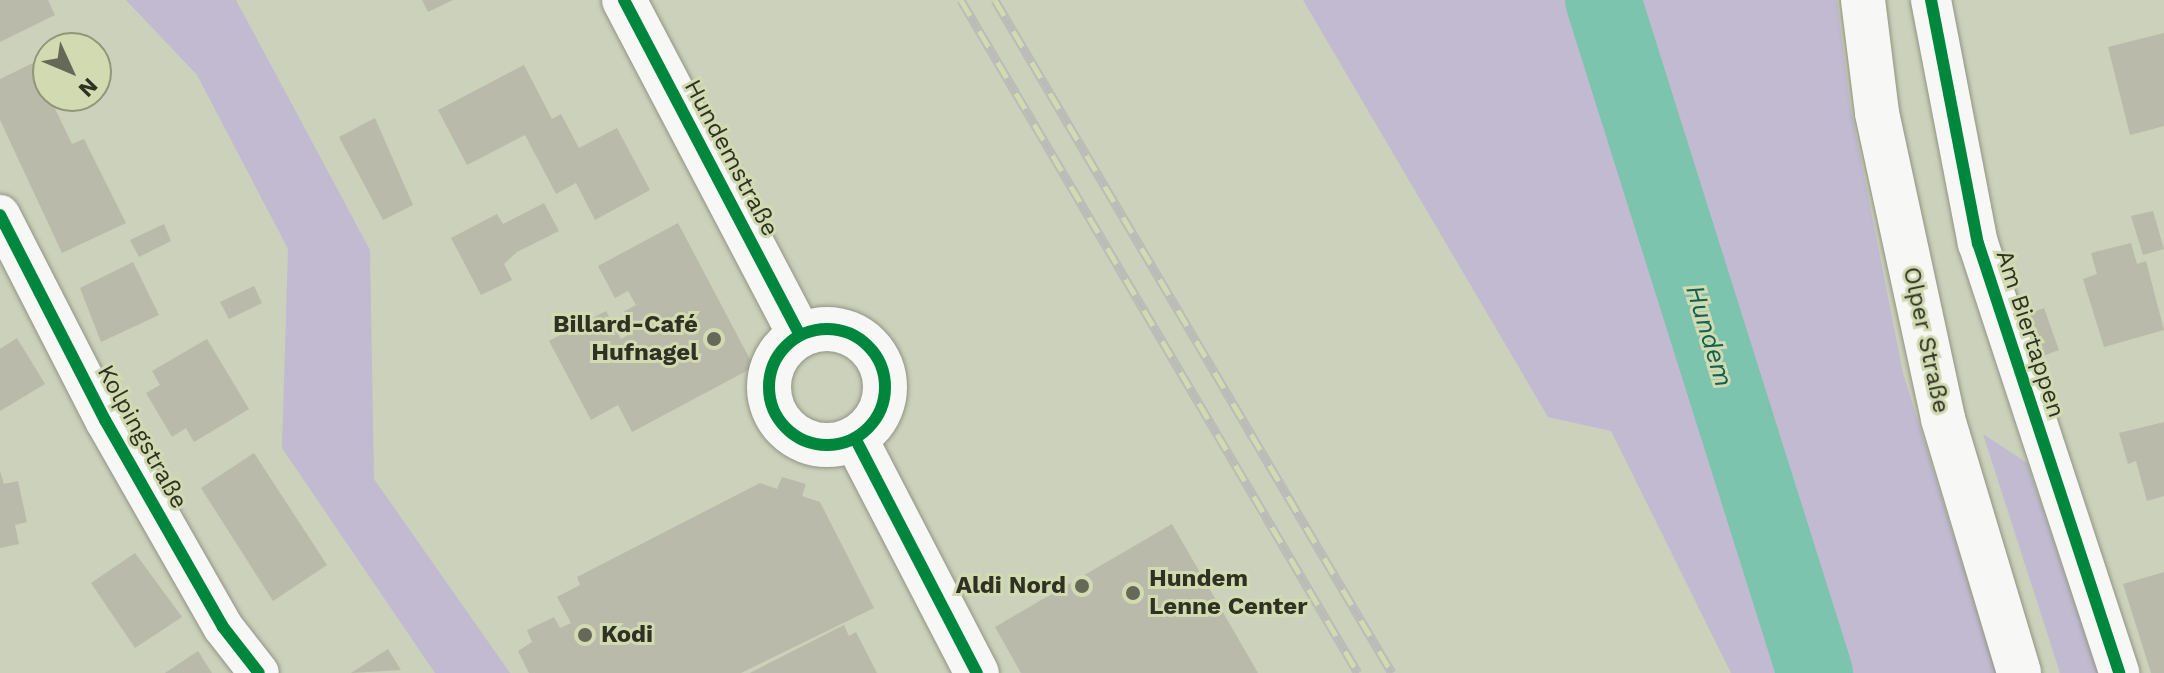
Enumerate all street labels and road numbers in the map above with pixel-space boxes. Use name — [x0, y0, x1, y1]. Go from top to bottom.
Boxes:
street label: Hundemstraße — [678, 75, 784, 241]
street label: Am Biertappen — [1989, 247, 2071, 421]
street label: Olper Straße — [1896, 264, 1956, 416]
street label: Kolpingstraße — [91, 360, 193, 514]

